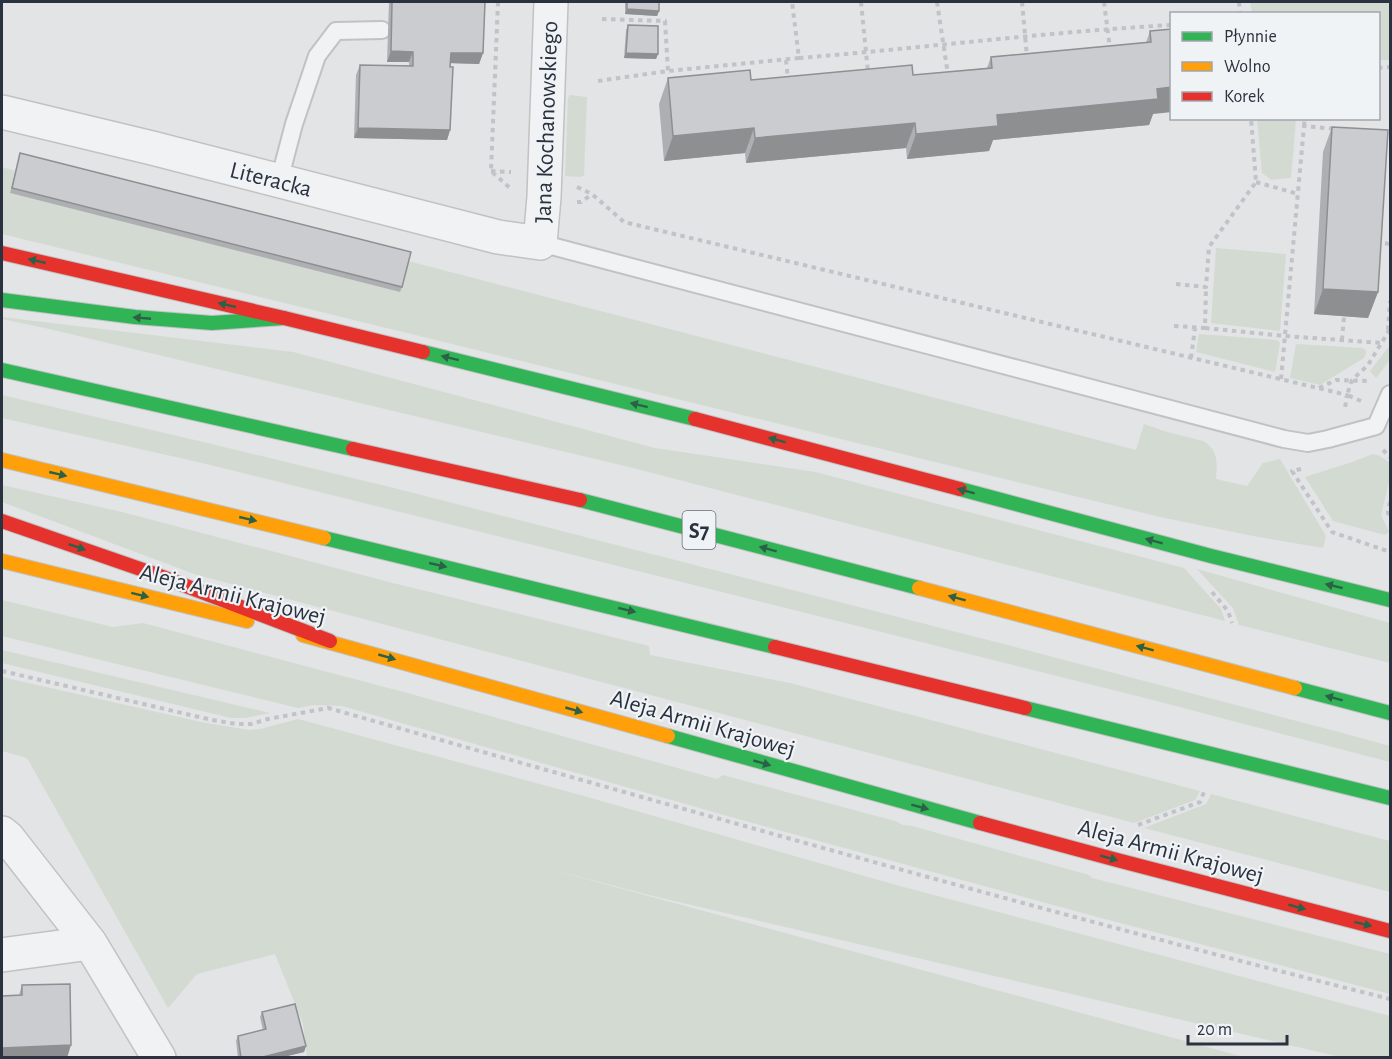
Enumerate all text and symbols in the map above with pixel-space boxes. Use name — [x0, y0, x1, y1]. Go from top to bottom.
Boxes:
legend — [1170, 12, 1380, 120]
street label: Jana Kochanowskiego — [531, 21, 563, 223]
text: Płynnie — [1224, 28, 1277, 46]
text: Wolno — [1224, 58, 1271, 76]
text: Korek — [1224, 88, 1265, 106]
street label: Literacka — [227, 158, 314, 202]
one-way arrow — [28, 256, 47, 266]
one-way arrow — [218, 300, 237, 309]
one-way arrow — [133, 313, 152, 323]
one-way arrow — [441, 353, 459, 363]
one-way arrow — [630, 399, 648, 409]
one-way arrow — [768, 435, 786, 445]
one-way arrow — [49, 469, 68, 479]
one-way arrow — [957, 485, 975, 495]
road number: S7 — [682, 511, 716, 549]
one-way arrow — [239, 515, 257, 525]
one-way arrow — [1145, 536, 1163, 545]
one-way arrow — [68, 543, 86, 553]
one-way arrow — [759, 543, 777, 553]
street label: Aleja Armii Krajowej — [137, 560, 328, 630]
one-way arrow — [428, 560, 447, 570]
one-way arrow — [1324, 580, 1343, 590]
one-way arrow — [131, 590, 149, 600]
one-way arrow — [948, 593, 966, 603]
one-way arrow — [618, 606, 636, 616]
one-way arrow — [1136, 643, 1154, 652]
one-way arrow — [378, 653, 396, 662]
street label: Aleja Armii Krajowej — [608, 686, 798, 762]
one-way arrow — [1325, 692, 1343, 702]
one-way arrow — [566, 706, 584, 715]
one-way arrow — [753, 759, 771, 768]
one-way arrow — [911, 802, 930, 812]
street label: Aleja Armii Krajowej — [1075, 816, 1266, 888]
one-way arrow — [1099, 853, 1118, 863]
one-way arrow — [1288, 903, 1306, 912]
one-way arrow — [1354, 920, 1372, 929]
scale bar — [1188, 1008, 1287, 1046]
text: 20 m — [1197, 1021, 1232, 1039]

